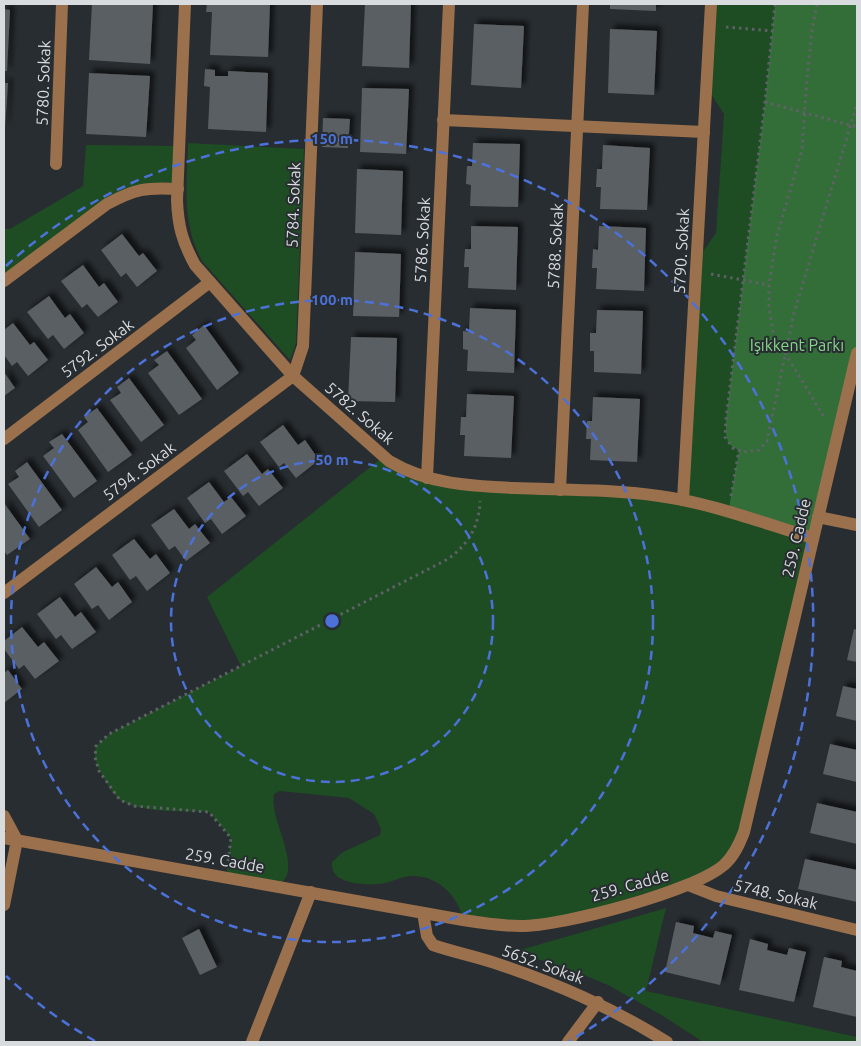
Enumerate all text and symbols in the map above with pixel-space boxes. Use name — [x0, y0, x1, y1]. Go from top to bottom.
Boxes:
street label: 5780. Sokak — [33, 40, 53, 126]
text: 150 m — [311, 130, 353, 147]
street label: 5784. Sokak — [283, 162, 303, 248]
street label: 5786. Sokak — [411, 197, 433, 283]
street label: 5788. Sokak — [544, 203, 566, 289]
street label: 5790. Sokak — [670, 208, 692, 294]
text: 100 m — [311, 291, 353, 308]
street label: 5792. Sokak — [57, 315, 137, 381]
park label: Işıkkent Parkı — [750, 336, 844, 354]
street label: 5782. Sokak — [322, 378, 398, 448]
street label: 5794. Sokak — [99, 438, 179, 504]
text: 50 m — [315, 451, 349, 468]
street label: 259. Cadde — [778, 497, 814, 579]
centre of rings — [323, 612, 341, 630]
street label: 259. Cadde — [184, 844, 266, 876]
street label: 259. Cadde — [589, 865, 671, 905]
street label: 5748. Sokak — [732, 876, 820, 912]
street label: 5652. Sokak — [500, 941, 586, 987]

